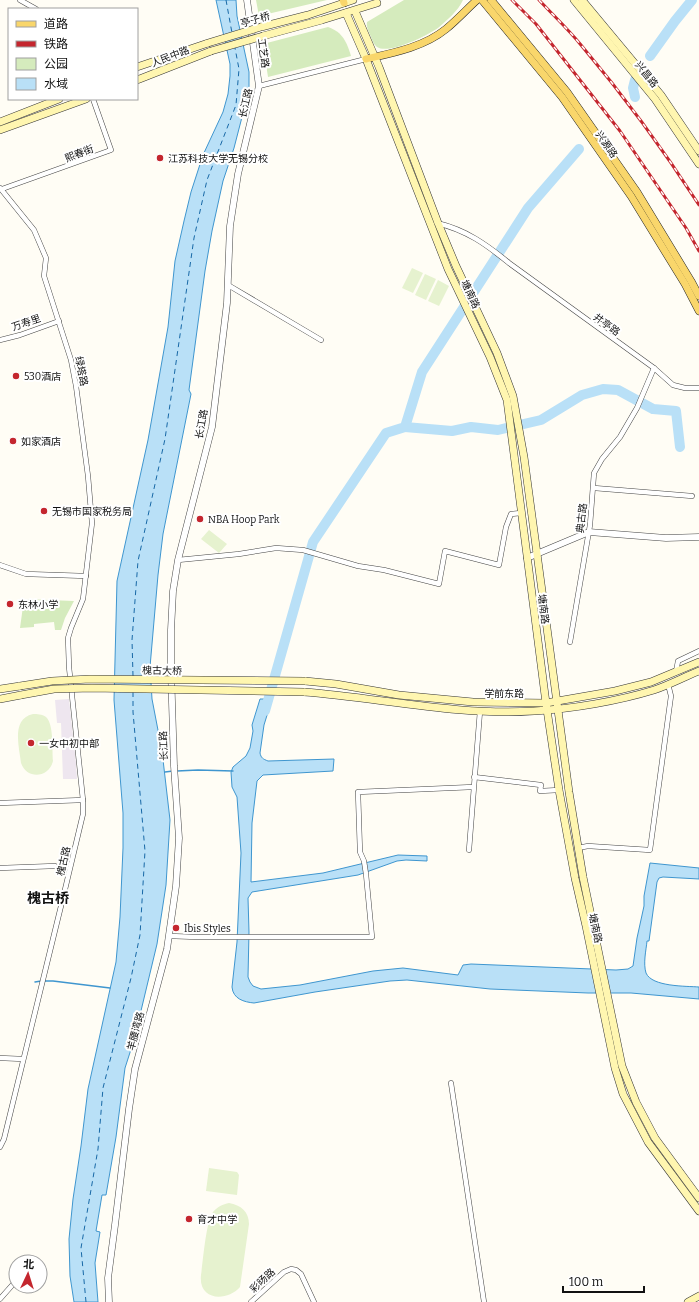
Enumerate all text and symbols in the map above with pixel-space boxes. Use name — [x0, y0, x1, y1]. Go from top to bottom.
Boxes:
legend — [8, 8, 138, 100]
street label: 亭子桥 — [239, 10, 271, 30]
text: 道路 — [44, 17, 68, 31]
text: 铁路 — [44, 37, 68, 51]
street label: 工艺路 — [255, 37, 271, 69]
street label: 人民中路 — [150, 44, 191, 70]
text: 公园 — [44, 57, 68, 71]
street label: 兴昌路 — [632, 59, 660, 90]
text: 水域 — [44, 77, 68, 91]
street label: 长江路 — [237, 87, 255, 119]
street label: 兴源路 — [593, 129, 620, 160]
street label: 熙春街 — [63, 143, 96, 165]
marker: 江苏科技大学无锡分校 — [155, 153, 165, 163]
place label: 江苏科技大学无锡分校 — [168, 153, 268, 165]
street label: 塘南路 — [458, 278, 482, 311]
street label: 井亭路 — [591, 311, 622, 338]
street label: 万寿里 — [10, 312, 42, 334]
street label: 绿塔路 — [72, 355, 90, 387]
marker: 530酒店 — [11, 371, 21, 381]
place label: 530酒店 — [24, 371, 61, 383]
street label: 长江路 — [193, 408, 210, 440]
marker: 如家酒店 — [8, 436, 18, 446]
place label: 如家酒店 — [21, 436, 61, 448]
street label: 典古路 — [574, 503, 590, 534]
marker: 无锡市国家税务局 — [39, 506, 49, 516]
place label: 无锡市国家税务局 — [52, 506, 132, 518]
marker: NBA Hoop Park — [195, 514, 205, 524]
place label: NBA Hoop Park — [208, 514, 280, 526]
street label: 塘南路 — [535, 594, 551, 625]
marker: 东林小学 — [5, 599, 15, 609]
place label: 东林小学 — [18, 599, 58, 611]
street label: 槐古大桥 — [142, 665, 182, 677]
street label: 学前东路 — [484, 688, 524, 700]
street label: 长江路 — [157, 731, 171, 761]
marker: 一女中初中部 — [26, 738, 36, 748]
place label: 一女中初中部 — [39, 738, 99, 750]
street label: 槐古路 — [55, 845, 73, 877]
district label: 槐古桥 — [27, 890, 69, 907]
street label: 塘南路 — [586, 912, 604, 944]
marker: Ibis Styles — [171, 923, 181, 933]
place label: Ibis Styles — [184, 923, 231, 935]
street label: 羊腰湾路 — [125, 1010, 147, 1052]
marker: 育才中学 — [184, 1214, 194, 1224]
place label: 育才中学 — [197, 1214, 237, 1226]
north arrow — [8, 1254, 48, 1294]
text: 北 — [23, 1258, 35, 1271]
street label: 彩旸路 — [248, 1266, 278, 1295]
scale bar — [563, 1268, 644, 1294]
text: 100 m — [569, 1275, 604, 1289]

